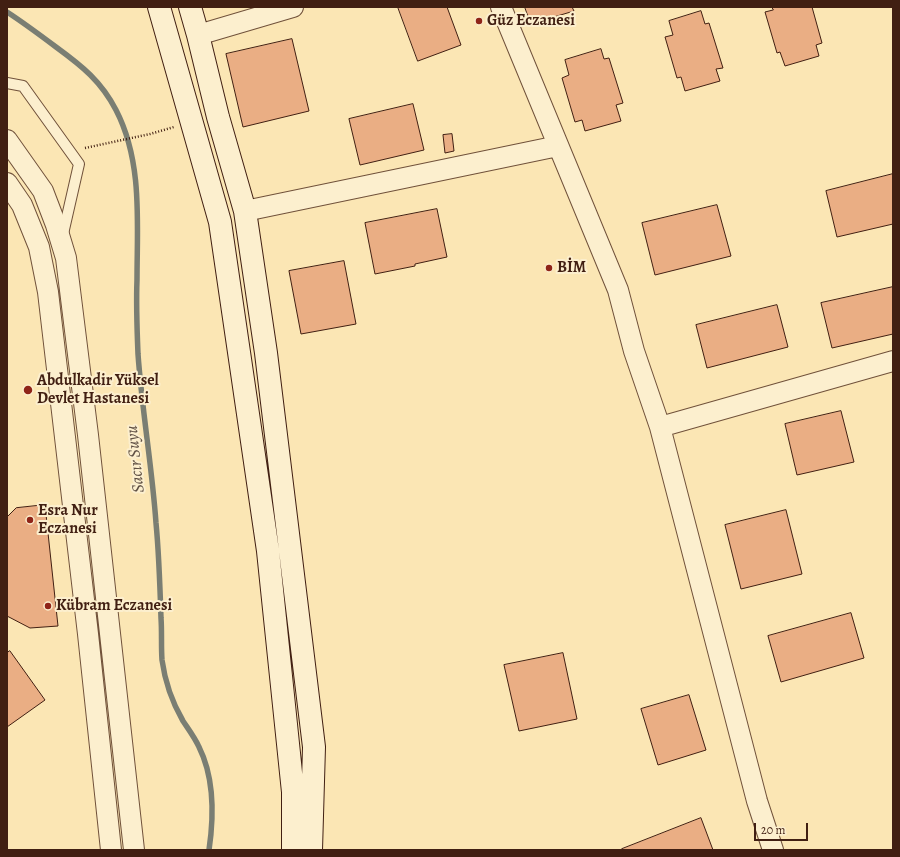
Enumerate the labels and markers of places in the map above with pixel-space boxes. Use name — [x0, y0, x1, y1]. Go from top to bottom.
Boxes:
place label: Güz Eczanesi — [487, 11, 575, 31]
marker: Güz Eczanesi — [474, 16, 484, 26]
place label: BİM — [557, 258, 586, 278]
marker: BİM — [544, 263, 554, 273]
place label: Abdulkadir Yüksel Devlet Hastanesi — [37, 371, 159, 409]
marker: Abdulkadir Yüksel Devlet Hastanesi — [22, 384, 34, 396]
place label: Esra Nur Eczanesi — [38, 501, 98, 539]
marker: Esra Nur Eczanesi — [25, 515, 35, 525]
place label: Kübram Eczanesi — [56, 596, 172, 616]
marker: Kübram Eczanesi — [43, 601, 53, 611]

